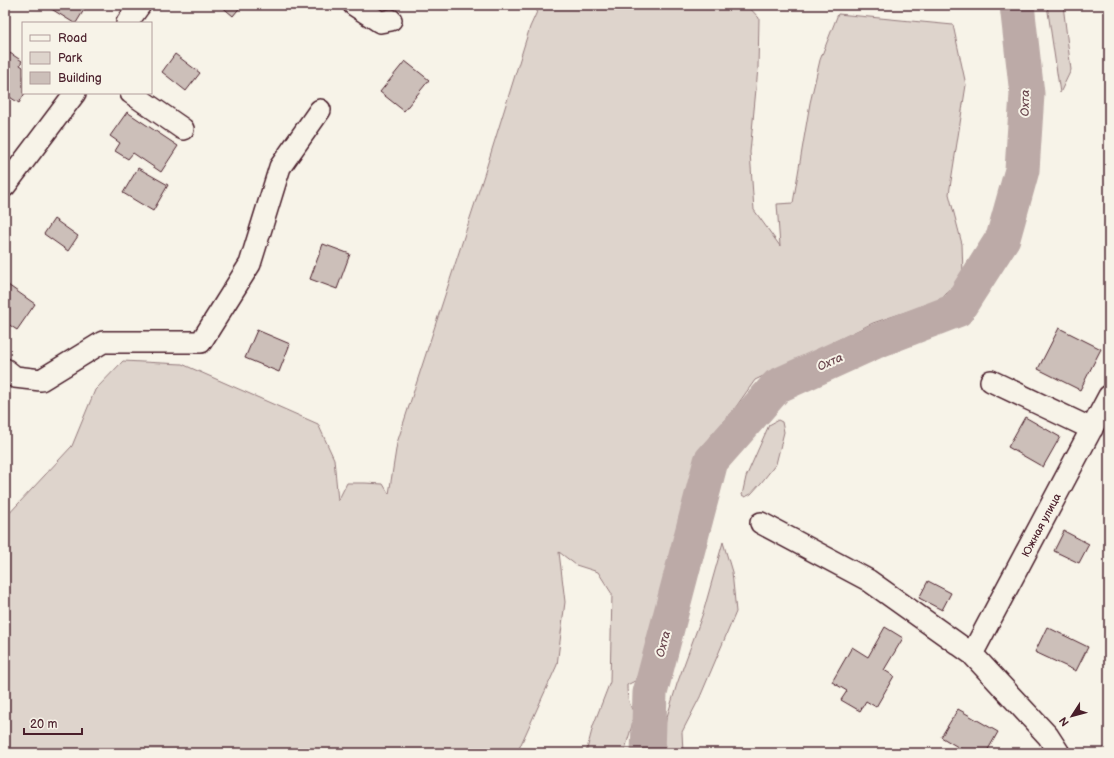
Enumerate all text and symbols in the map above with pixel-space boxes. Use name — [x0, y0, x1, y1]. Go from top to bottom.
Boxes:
legend — [22, 22, 152, 94]
text: Road — [58, 31, 87, 46]
text: Park — [58, 51, 82, 66]
text: Building — [58, 71, 102, 86]
water label: Охта — [1018, 90, 1033, 117]
water label: Охта — [815, 350, 845, 375]
street label: Южная улица — [1019, 491, 1064, 559]
water label: Охта — [653, 629, 674, 659]
north arrow — [1052, 696, 1092, 736]
scale bar — [24, 710, 82, 736]
text: N — [1057, 714, 1072, 729]
text: 20 m — [30, 717, 57, 732]

